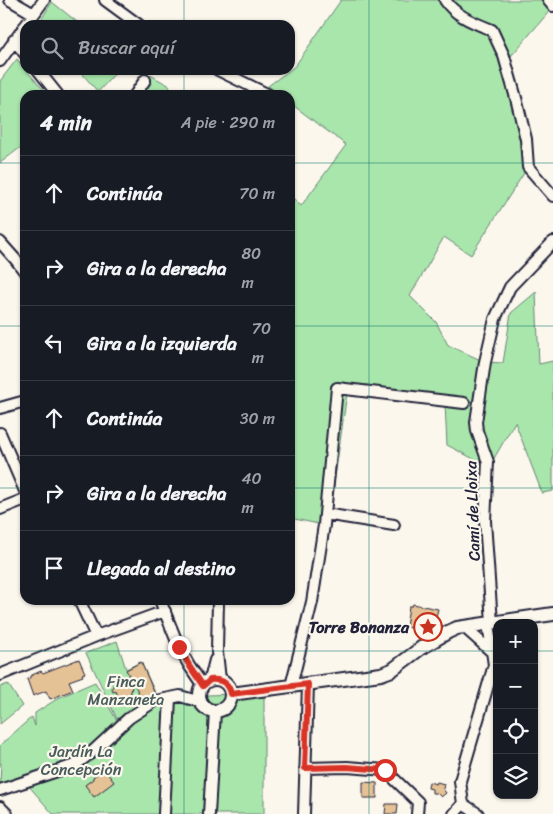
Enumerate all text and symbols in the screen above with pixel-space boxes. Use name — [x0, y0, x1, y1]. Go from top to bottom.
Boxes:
search box — [20, 20, 295, 75]
text: Buscar aquí — [78, 31, 175, 64]
icon: search — [38, 34, 66, 62]
text: 4 min — [40, 104, 92, 142]
text: A pie · 290 m — [181, 108, 275, 137]
text: Continúa — [87, 177, 162, 210]
icon: ahead — [40, 179, 68, 207]
text: 70 m — [239, 179, 275, 208]
text: 80 m — [241, 239, 261, 297]
text: Gira a la derecha — [87, 252, 226, 285]
icon: right — [40, 254, 68, 282]
text: 70 m — [252, 314, 271, 372]
text: Gira a la izquierda — [87, 327, 237, 360]
icon: left — [40, 329, 68, 357]
text: Continúa — [87, 402, 162, 435]
icon: ahead — [40, 404, 68, 432]
text: 30 m — [240, 404, 275, 433]
street label: Camí de Lloixa — [456, 459, 489, 562]
text: 40 m — [241, 464, 262, 522]
text: Gira a la derecha — [87, 477, 226, 510]
icon: right — [40, 479, 68, 507]
text: Llegada al destino — [87, 552, 236, 585]
icon: arrive — [40, 554, 68, 582]
place icon: Torre Bonanza — [413, 612, 443, 642]
place label: Torre Bonanza — [309, 613, 410, 642]
map controls — [493, 619, 538, 799]
button: + — [493, 619, 538, 664]
route end — [168, 636, 191, 659]
button: − — [493, 664, 538, 709]
park label: Finca Manzaneta — [88, 667, 164, 714]
button: locate — [493, 709, 538, 754]
park label: Jardín La Concepción — [41, 737, 122, 784]
button: layers — [493, 754, 538, 799]
route start — [374, 759, 397, 782]

